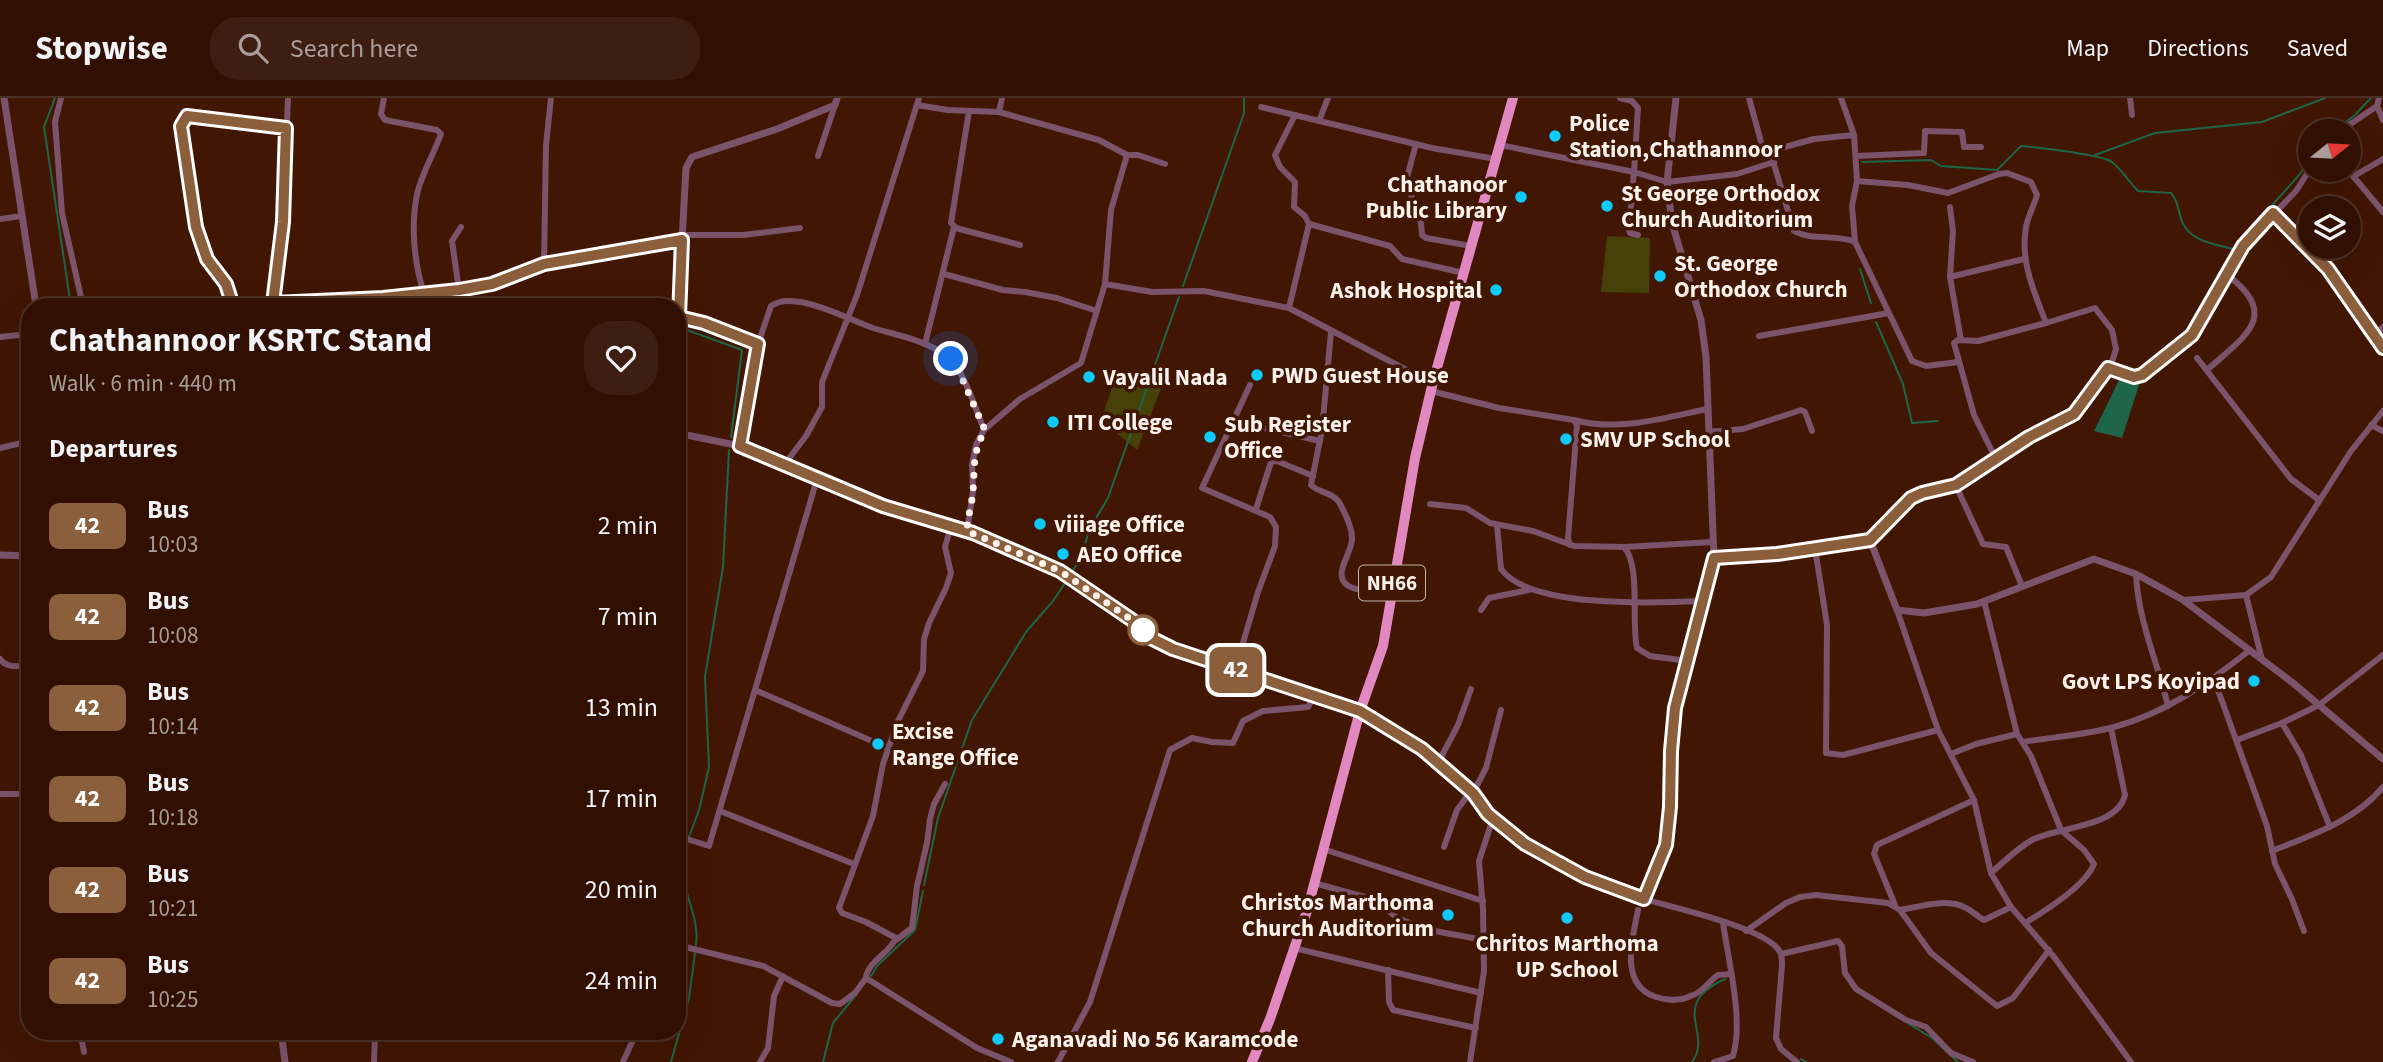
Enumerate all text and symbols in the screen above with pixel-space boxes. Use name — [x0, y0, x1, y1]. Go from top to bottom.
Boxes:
search box — [210, 17, 700, 80]
text: Stopwise — [35, 25, 168, 72]
icon: search — [234, 29, 272, 67]
text: Search here — [290, 30, 418, 67]
text: Map — [2066, 31, 2109, 66]
text: Directions — [2147, 31, 2249, 66]
text: Saved — [2287, 31, 2348, 66]
place label: Police Station,Chathannoor — [1569, 107, 1783, 166]
north arrow — [2298, 119, 2361, 182]
map controls — [2298, 119, 2361, 259]
marker: Police Station,Chathannoor — [1547, 128, 1563, 144]
place label: Chathanoor Public Library — [1365, 168, 1508, 227]
place label: St George Orthodox Church Auditorium — [1621, 177, 1820, 236]
marker: Chathanoor Public Library — [1513, 189, 1529, 205]
button: layers — [2298, 196, 2361, 259]
marker: St George Orthodox Church Auditorium — [1599, 198, 1615, 214]
place label: St. George Orthodox Church — [1674, 247, 1848, 306]
marker: St. George Orthodox Church — [1652, 268, 1668, 284]
place label: Ashok Hospital — [1329, 274, 1482, 307]
marker: Ashok Hospital — [1488, 282, 1504, 298]
text: Chathannoor KSRTC Stand — [49, 317, 432, 364]
button: heart — [584, 321, 658, 395]
your location — [933, 341, 968, 376]
place label: PWD Guest House — [1271, 359, 1449, 392]
place label: Vayalil Nada — [1102, 361, 1228, 394]
text: Walk · 6 min · 440 m — [49, 367, 237, 400]
marker: PWD Guest House — [1249, 367, 1265, 383]
marker: Vayalil Nada — [1081, 369, 1097, 385]
place label: ITI College — [1067, 406, 1173, 439]
place label: Sub Register Office — [1224, 408, 1352, 467]
marker: ITI College — [1045, 414, 1061, 430]
place label: SMV UP School — [1580, 423, 1731, 456]
marker: Sub Register Office — [1202, 429, 1218, 445]
text: Departures — [49, 430, 177, 467]
marker: SMV UP School — [1558, 431, 1574, 447]
text: Bus — [147, 491, 189, 528]
text: 2 min — [598, 507, 658, 544]
text: 42 — [75, 508, 100, 543]
place label: viiiage Office — [1054, 508, 1185, 541]
marker: viiiage Office — [1032, 516, 1048, 532]
text: 10:03 — [147, 528, 198, 561]
place label: AEO Office — [1076, 538, 1182, 571]
marker: AEO Office — [1055, 546, 1071, 562]
road number: NH66 — [1359, 566, 1425, 601]
text: Bus — [147, 582, 189, 619]
text: 7 min — [598, 598, 658, 635]
text: 42 — [75, 599, 100, 634]
unlabelled marker — [1128, 615, 1158, 645]
text: 10:08 — [147, 619, 198, 652]
line badge: 42 — [1204, 647, 1268, 693]
text: 42 — [1223, 652, 1249, 687]
place label: Govt LPS Koyipad — [2062, 665, 2240, 698]
text: Bus — [147, 673, 189, 710]
marker: Govt LPS Koyipad — [2246, 673, 2262, 689]
text: 13 min — [585, 689, 658, 726]
text: 42 — [75, 690, 100, 725]
text: 10:14 — [147, 710, 198, 743]
place label: Excise Range Office — [892, 715, 1019, 774]
marker: Excise Range Office — [870, 736, 886, 752]
text: Bus — [147, 764, 189, 801]
text: 17 min — [585, 780, 658, 817]
text: 42 — [75, 781, 100, 816]
text: 10:18 — [147, 801, 198, 834]
text: Bus — [147, 855, 189, 892]
text: 20 min — [585, 871, 658, 908]
text: 42 — [75, 872, 100, 907]
place label: Christos Marthoma Church Auditorium — [1241, 886, 1434, 945]
text: 10:21 — [147, 892, 198, 925]
marker: Christos Marthoma Church Auditorium — [1440, 907, 1456, 923]
marker: Chritos Marthoma UP School — [1559, 910, 1575, 926]
place label: Chritos Marthoma UP School — [1475, 927, 1659, 986]
text: Bus — [147, 946, 189, 983]
text: 24 min — [585, 962, 658, 999]
text: 42 — [75, 963, 100, 998]
text: 10:25 — [147, 983, 198, 1016]
place label: Aganavadi No 56 Karamcode — [1011, 1023, 1298, 1056]
marker: Aganavadi No 56 Karamcode — [990, 1031, 1006, 1047]

